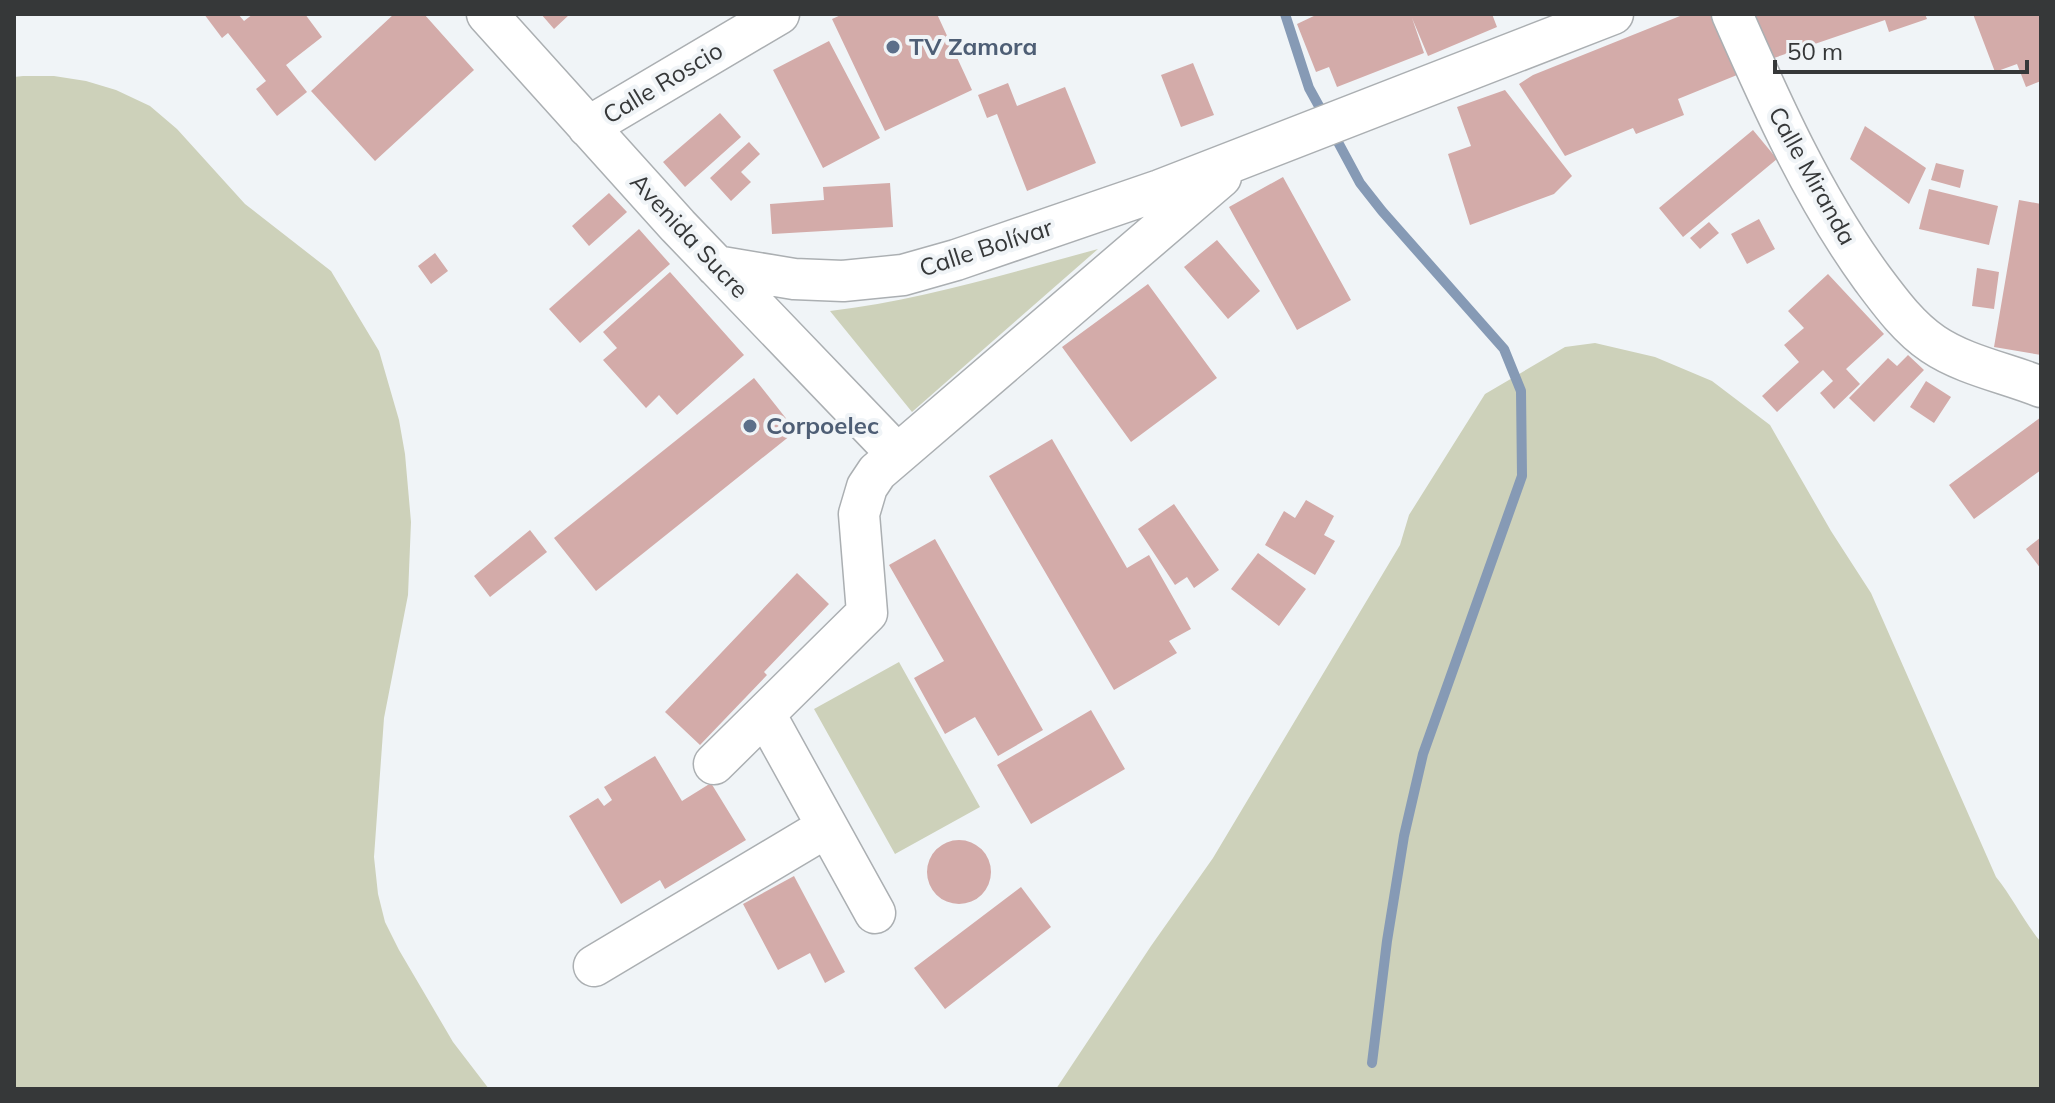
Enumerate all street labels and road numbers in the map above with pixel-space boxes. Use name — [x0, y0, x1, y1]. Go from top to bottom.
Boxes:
street label: Calle Roscio — [597, 35, 728, 130]
street label: Calle Miranda — [1763, 101, 1863, 250]
street label: Avenida Sucre — [624, 167, 755, 304]
street label: Calle Bolívar — [915, 211, 1056, 283]

